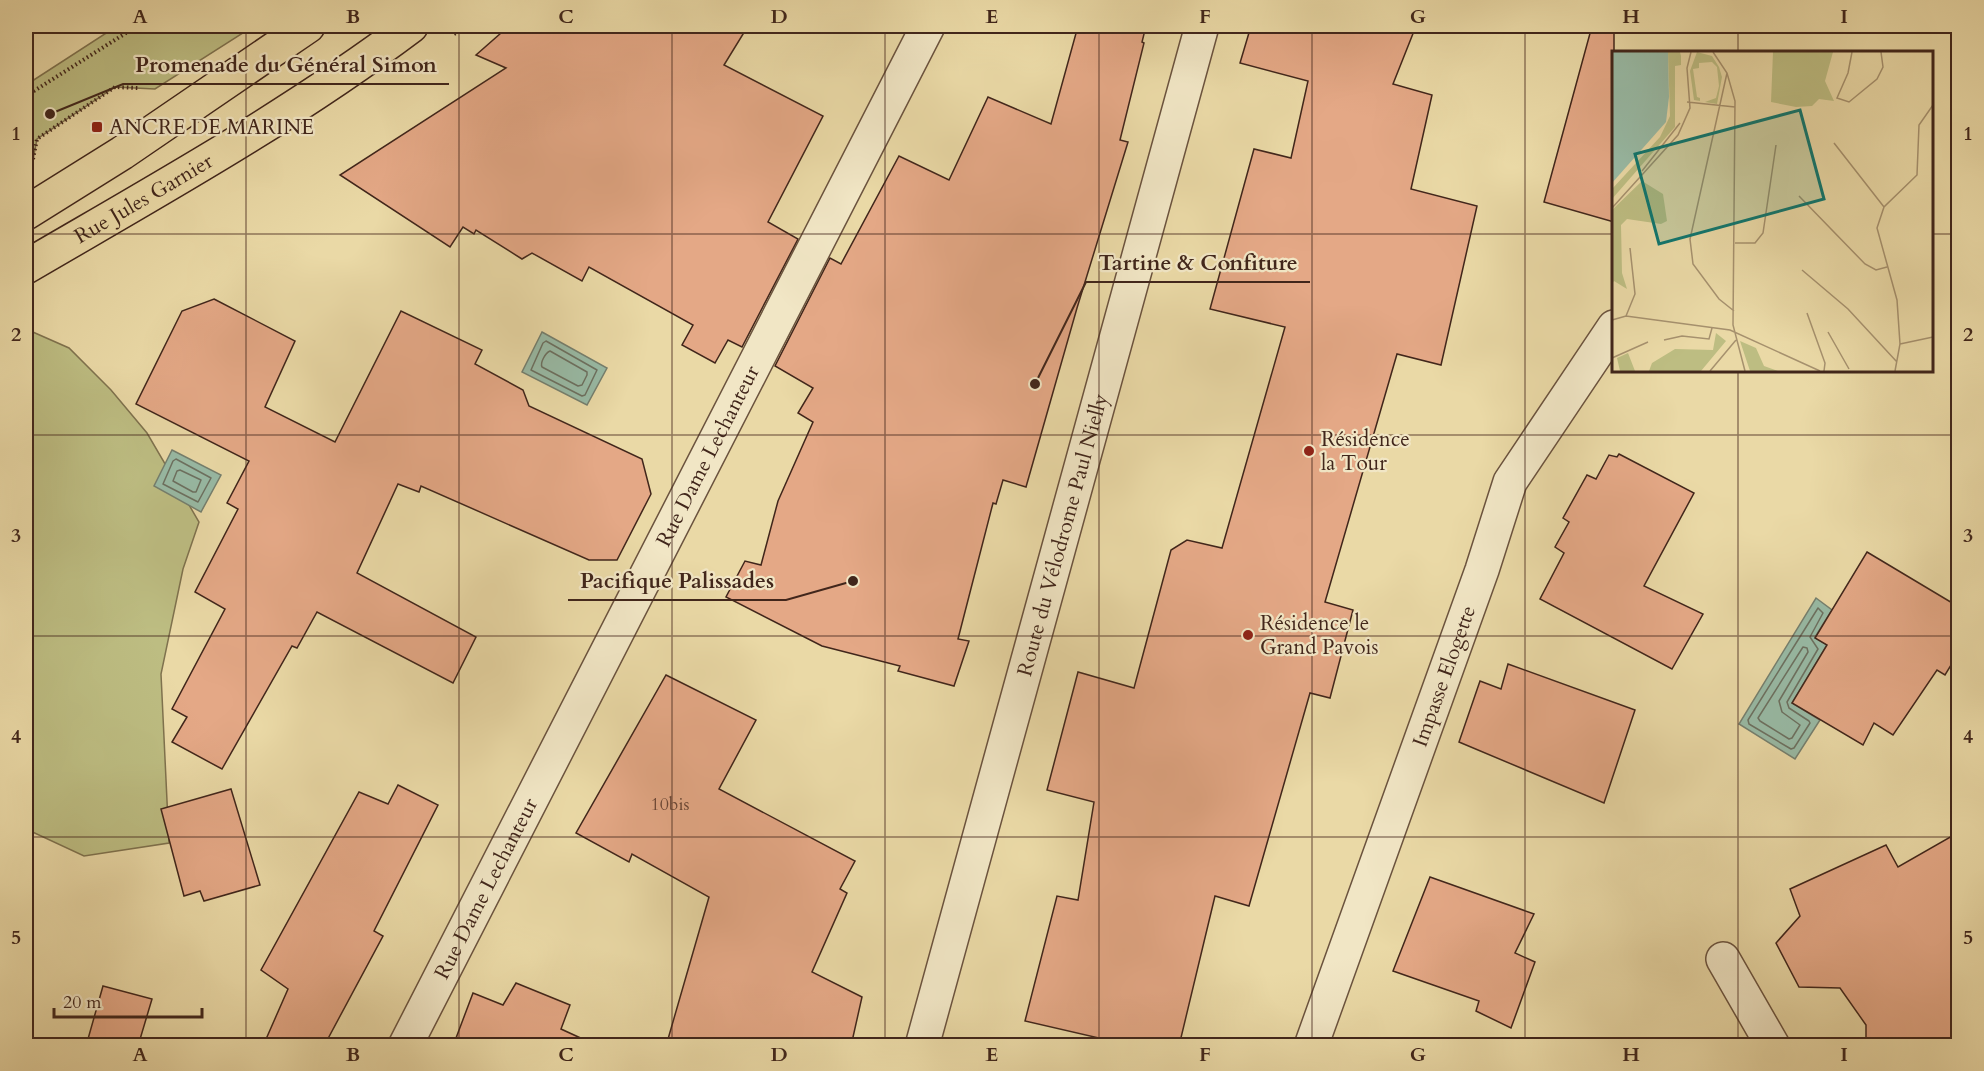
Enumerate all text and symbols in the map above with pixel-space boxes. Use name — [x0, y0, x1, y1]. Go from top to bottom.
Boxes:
text: A — [132, 3, 148, 30]
text: B — [346, 3, 360, 30]
text: C — [558, 3, 574, 30]
text: D — [770, 3, 788, 30]
text: E — [986, 3, 998, 30]
text: F — [1199, 3, 1211, 30]
text: G — [1410, 3, 1426, 30]
text: H — [1622, 3, 1640, 30]
text: I — [1840, 3, 1848, 30]
callout: Promenade du Général Simon — [123, 44, 449, 84]
text: Promenade du Général Simon — [135, 50, 437, 80]
inset map — [1612, 51, 1933, 372]
place label: ANCRE DE MARINE — [109, 113, 314, 142]
text: 1 — [11, 120, 21, 147]
marker: ANCRE DE MARINE — [90, 120, 104, 134]
text: 1 — [1963, 120, 1973, 147]
street label: Rue Jules Garnier — [69, 147, 219, 251]
callout: Tartine & Confiture — [1086, 242, 1310, 282]
text: Tartine & Confiture — [1098, 248, 1298, 278]
text: 2 — [11, 321, 21, 348]
text: 2 — [1963, 321, 1973, 348]
street label: Rue Dame Lechanteur — [649, 360, 767, 552]
street label: Route du Vélodrome Paul Nielly — [1010, 391, 1115, 680]
place label: Résidence la Tour — [1321, 425, 1410, 478]
marker: Résidence la Tour — [1302, 444, 1316, 458]
text: 3 — [11, 522, 21, 549]
text: 3 — [1963, 522, 1973, 549]
callout: Pacifique Palissades — [568, 560, 786, 600]
text: Pacifique Palissades — [580, 566, 774, 596]
street label: Impasse Elogette — [1406, 602, 1483, 751]
place label: Résidence le Grand Pavois — [1260, 609, 1379, 662]
marker: Résidence le Grand Pavois — [1241, 628, 1255, 642]
text: 4 — [11, 723, 21, 750]
text: 4 — [1963, 723, 1973, 750]
house number: 10bis — [650, 792, 690, 817]
street label: Rue Dame Lechanteur — [428, 793, 545, 984]
text: 5 — [11, 924, 21, 951]
text: 5 — [1963, 924, 1973, 951]
scale bar — [54, 981, 202, 1019]
text: 20 m — [63, 990, 102, 1015]
text: A — [132, 1041, 148, 1068]
text: B — [346, 1041, 360, 1068]
text: C — [558, 1041, 574, 1068]
text: D — [770, 1041, 788, 1068]
text: E — [986, 1041, 998, 1068]
text: F — [1199, 1041, 1211, 1068]
text: G — [1410, 1041, 1426, 1068]
text: H — [1622, 1041, 1640, 1068]
text: I — [1840, 1041, 1848, 1068]

